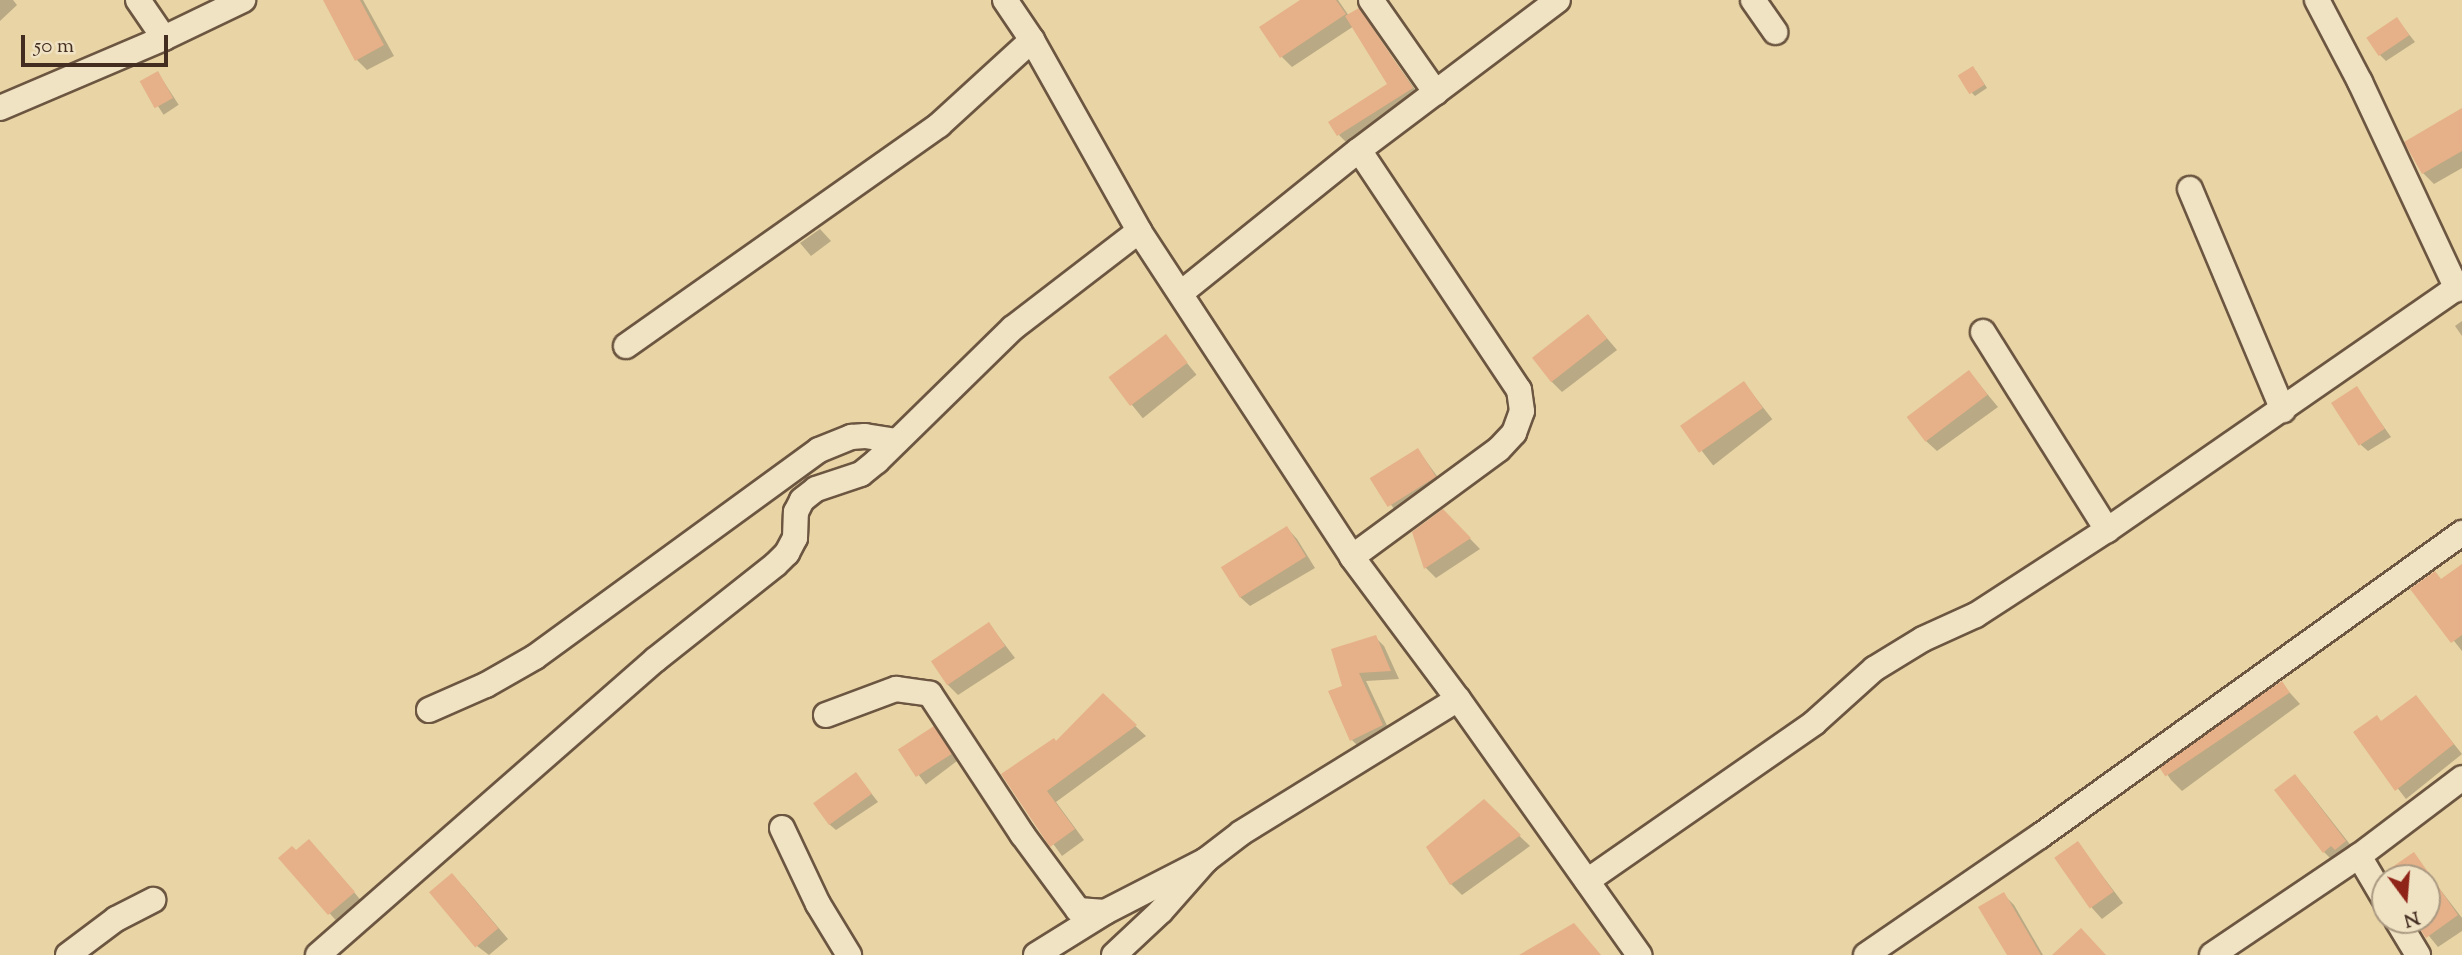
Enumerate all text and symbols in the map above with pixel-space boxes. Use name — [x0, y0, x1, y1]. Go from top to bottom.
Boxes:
scale bar — [24, 21, 172, 65]
text: 50 m — [34, 32, 74, 62]
north arrow — [2371, 864, 2441, 934]
text: N — [2400, 903, 2422, 933]

